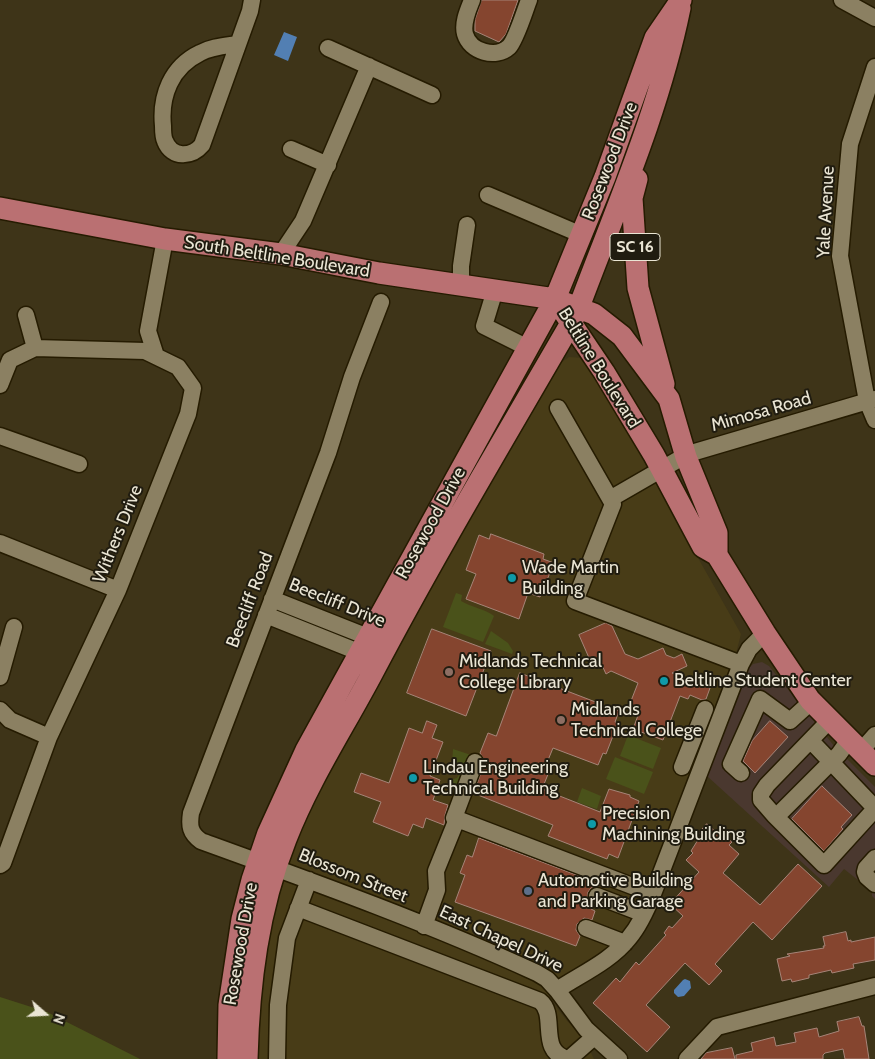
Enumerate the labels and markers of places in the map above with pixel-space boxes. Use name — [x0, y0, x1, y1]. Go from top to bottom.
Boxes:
place label: Wade Martin Building — [522, 557, 619, 600]
marker: Wade Martin Building — [506, 572, 518, 584]
place label: Midlands Technical College Library — [459, 651, 602, 694]
marker: Midlands Technical College Library — [443, 666, 455, 678]
place label: Beltline Student Center — [674, 670, 851, 692]
marker: Beltline Student Center — [658, 675, 670, 687]
place label: Midlands Technical College — [571, 699, 702, 742]
marker: Midlands Technical College — [555, 714, 567, 726]
place label: Lindau Engineering Technical Building — [423, 757, 568, 800]
marker: Lindau Engineering Technical Building — [407, 772, 419, 784]
place label: Precision Machining Building — [602, 803, 745, 846]
marker: Precision Machining Building — [586, 818, 598, 830]
place label: Automotive Building and Parking Garage — [538, 870, 692, 912]
marker: Automotive Building and Parking Garage — [522, 885, 534, 897]

